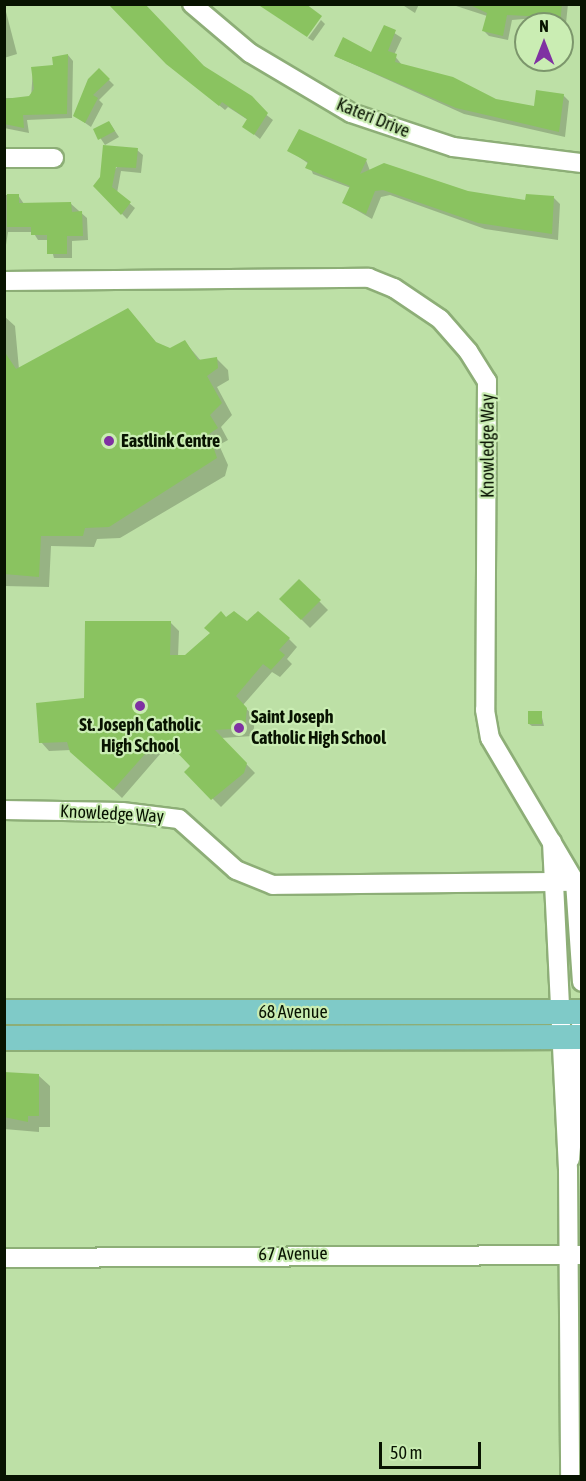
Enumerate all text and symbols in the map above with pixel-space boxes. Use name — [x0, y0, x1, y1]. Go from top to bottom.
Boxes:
north arrow — [514, 12, 574, 72]
text: N — [539, 17, 549, 35]
street label: Kateri Drive — [333, 94, 413, 142]
street label: Knowledge Way — [477, 394, 499, 498]
place label: Eastlink Centre — [121, 430, 220, 452]
marker: Eastlink Centre — [102, 434, 116, 448]
marker: St. Joseph Catholic High School — [133, 699, 147, 713]
place label: Saint Joseph Catholic High School — [251, 707, 386, 750]
place label: St. Joseph Catholic High School — [79, 715, 201, 758]
marker: Saint Joseph Catholic High School — [232, 721, 246, 735]
street label: Knowledge Way — [59, 800, 165, 828]
street label: 68 Avenue — [258, 1001, 328, 1023]
street label: 67 Avenue — [258, 1243, 328, 1265]
scale bar — [382, 1430, 484, 1468]
text: 50 m — [390, 1442, 422, 1463]

